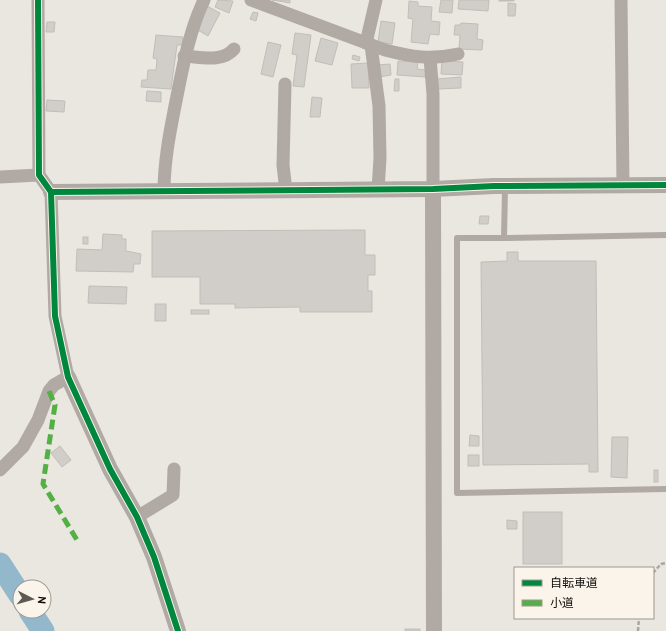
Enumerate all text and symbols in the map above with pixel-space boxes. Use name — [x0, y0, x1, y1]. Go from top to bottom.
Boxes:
legend — [514, 567, 654, 619]
text: 自転車道 — [550, 576, 598, 592]
north arrow — [12, 579, 52, 619]
text: N — [34, 595, 48, 605]
text: 小道 — [550, 596, 574, 612]

